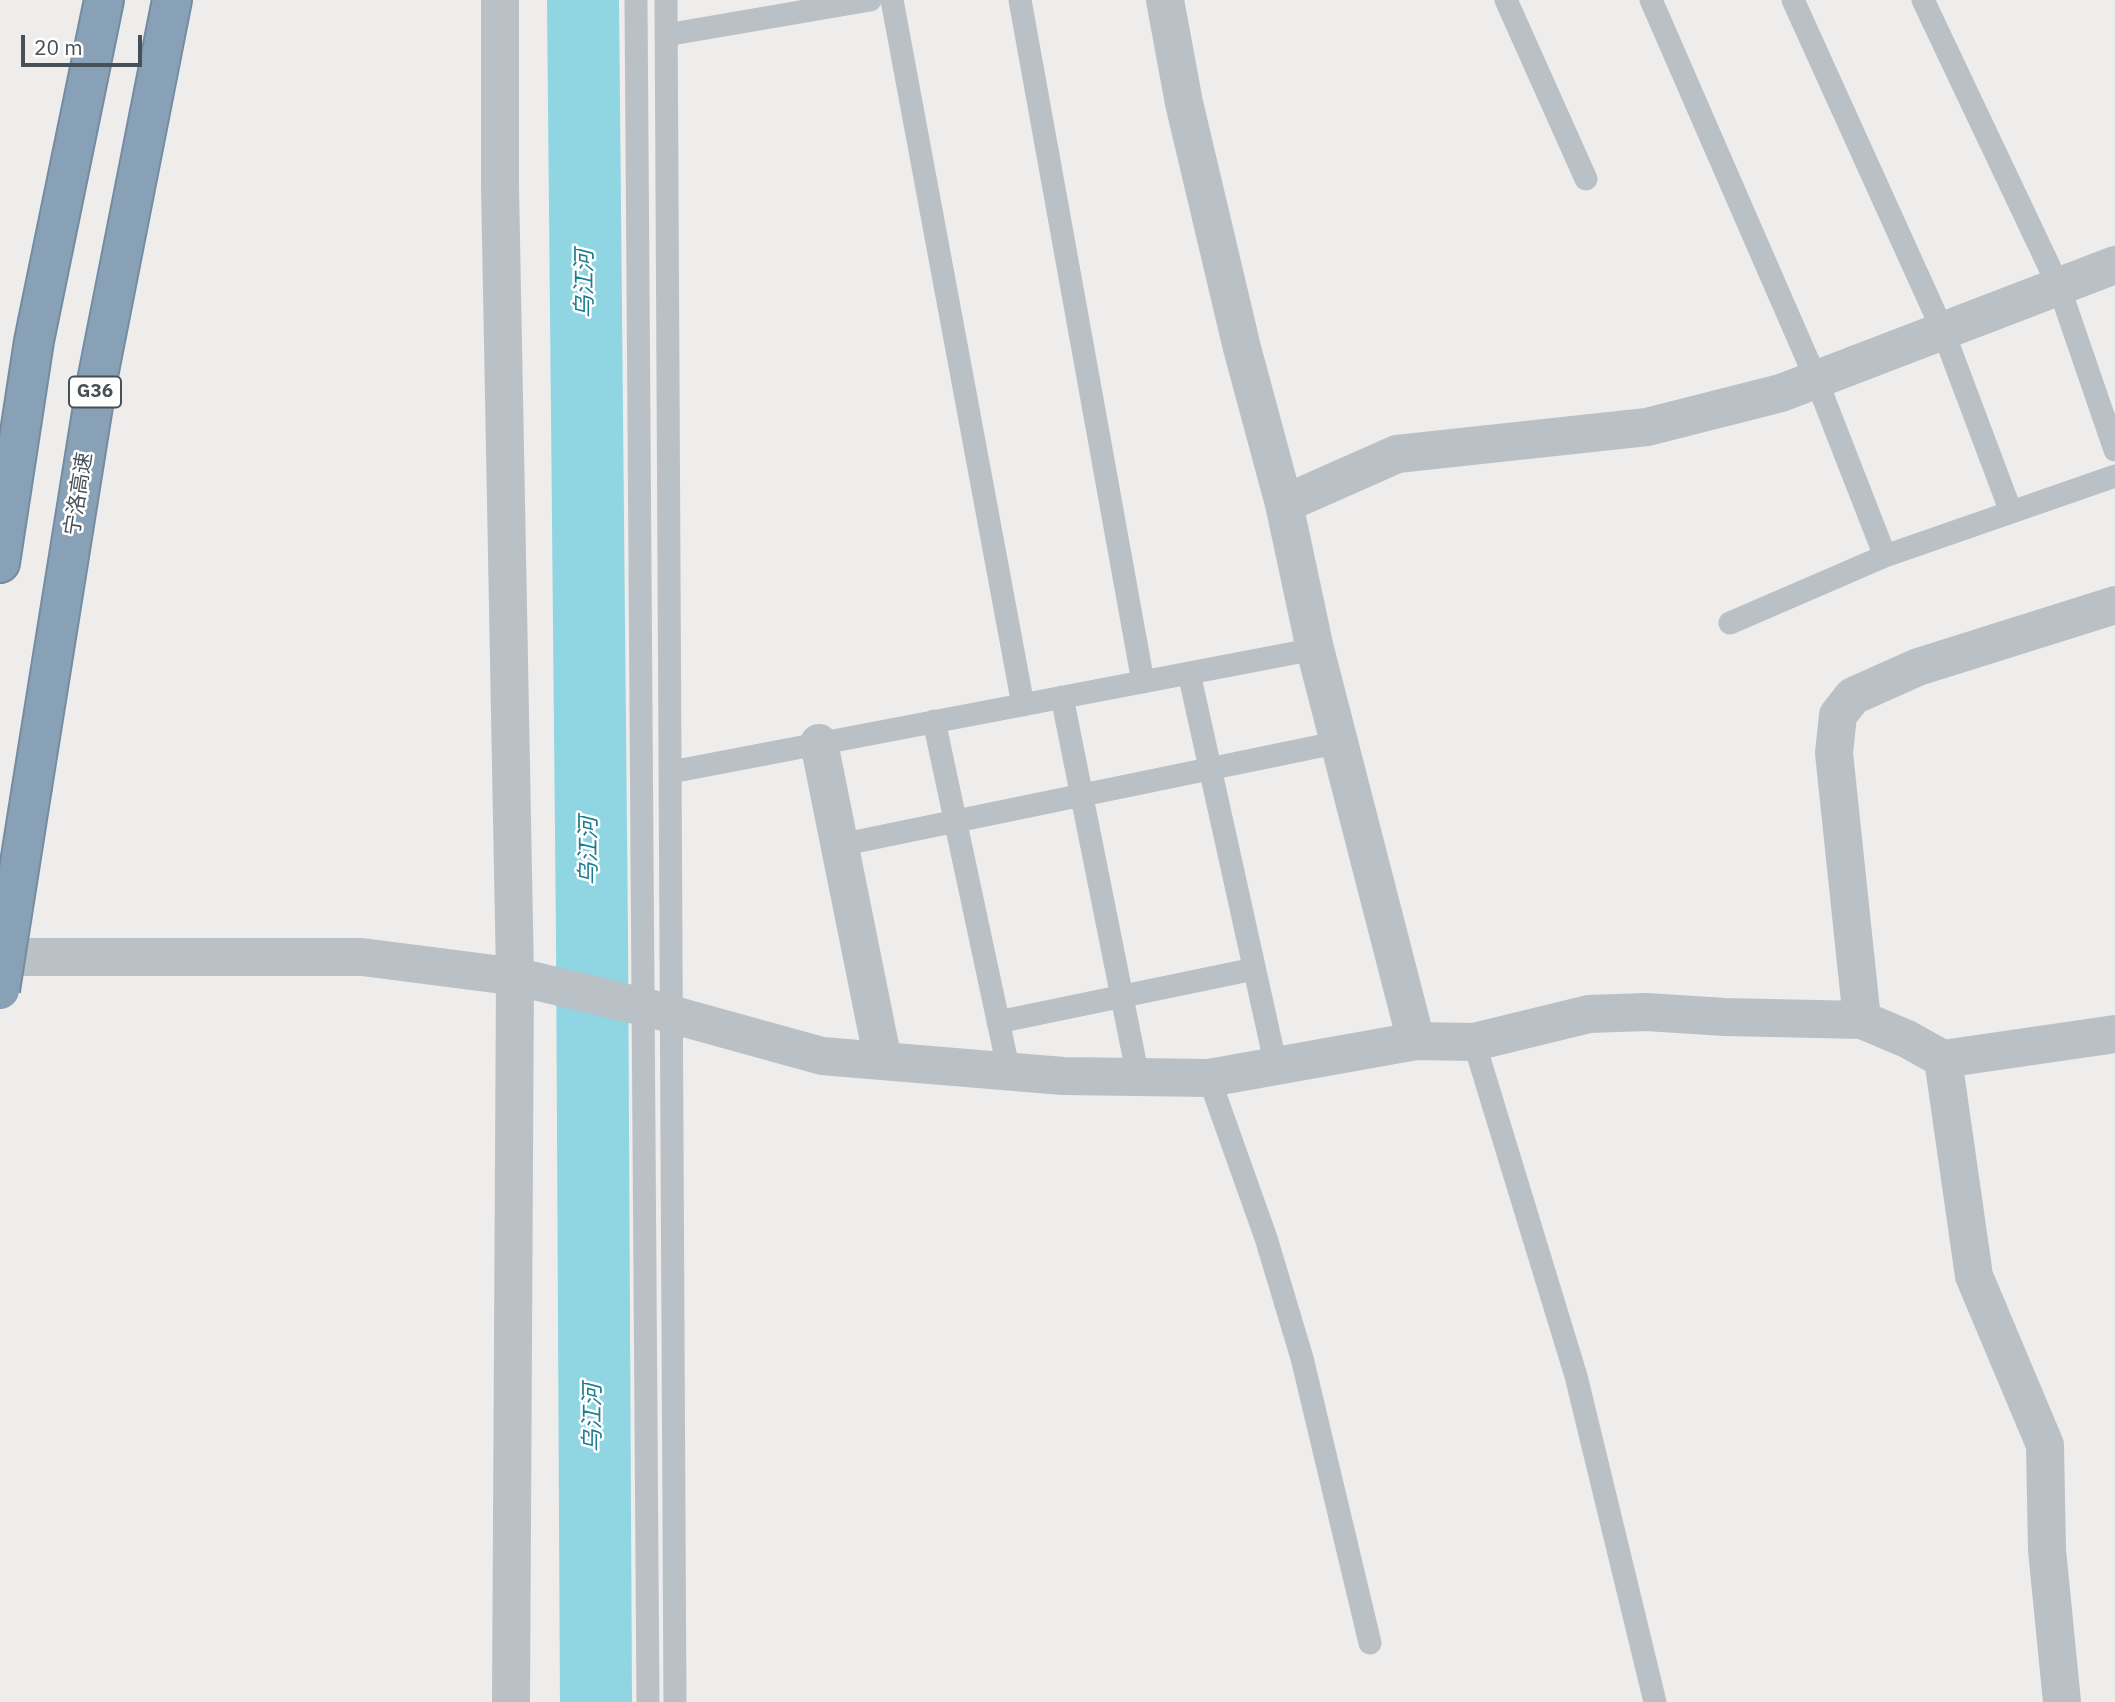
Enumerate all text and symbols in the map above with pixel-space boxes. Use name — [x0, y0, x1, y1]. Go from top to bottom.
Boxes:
scale bar — [24, 21, 145, 65]
text: 20 m — [34, 33, 83, 61]
water label: 乌江河 — [571, 250, 599, 318]
road number: G36 — [69, 376, 121, 408]
street label: 宁洛高速 — [60, 451, 98, 537]
water label: 乌江河 — [575, 817, 603, 885]
water label: 乌江河 — [579, 1384, 607, 1452]

